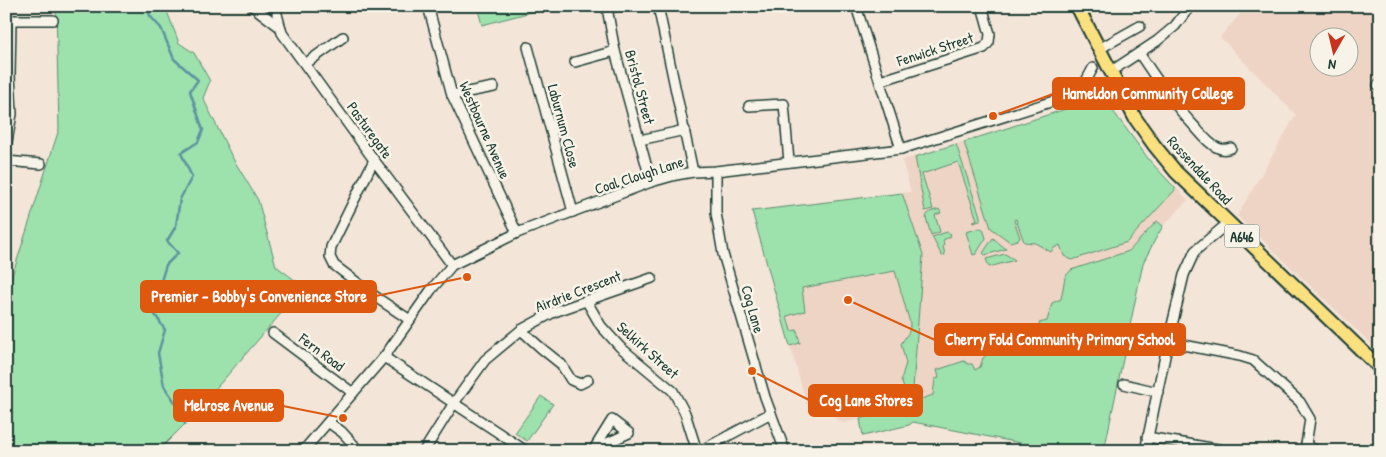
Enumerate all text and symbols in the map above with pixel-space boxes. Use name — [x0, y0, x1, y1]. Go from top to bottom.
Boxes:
street label: Fenwick Street — [893, 27, 977, 72]
north arrow — [1308, 28, 1358, 78]
street label: Bristol Street — [620, 48, 660, 127]
text: N — [1327, 55, 1337, 75]
street label: Westbourne Avenue — [454, 78, 516, 182]
callout: Hameldon Community College — [1053, 78, 1244, 109]
street label: Laburnum Close — [543, 82, 585, 170]
text: Hameldon Community College — [1063, 82, 1234, 105]
street label: Pasturegate — [342, 97, 398, 163]
street label: Rossendale Road — [1163, 131, 1237, 209]
street label: Coal Clough Lane — [592, 151, 686, 199]
road number: A646 — [1224, 225, 1260, 248]
street label: Airdrie Crescent — [532, 265, 625, 317]
callout: Premier - Bobby's Convenience Store — [141, 281, 376, 312]
street label: Cog Lane — [736, 283, 770, 335]
text: Premier - Bobby's Convenience Store — [151, 285, 367, 308]
street label: Selkirk Street — [612, 316, 684, 384]
callout: Cherry Fold Community Primary School — [935, 324, 1185, 355]
street label: Fern Road — [294, 327, 349, 376]
text: Cherry Fold Community Primary School — [945, 328, 1176, 351]
callout: Cog Lane Stores — [809, 385, 922, 416]
text: Cog Lane Stores — [819, 389, 914, 412]
callout: Melrose Avenue — [174, 390, 283, 421]
text: Melrose Avenue — [184, 394, 274, 416]

